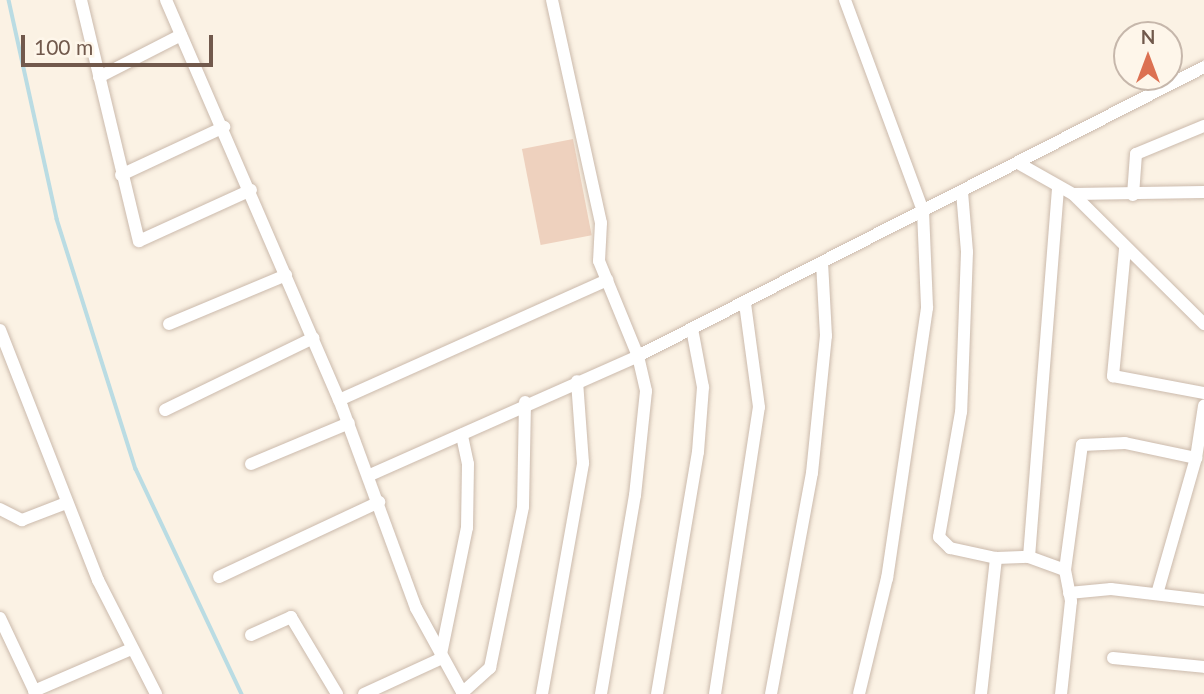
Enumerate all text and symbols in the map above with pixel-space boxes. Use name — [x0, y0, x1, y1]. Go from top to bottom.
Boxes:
scale bar — [24, 21, 217, 65]
north arrow — [1113, 21, 1183, 91]
text: N — [1141, 25, 1155, 48]
text: 100 m — [34, 34, 93, 59]

